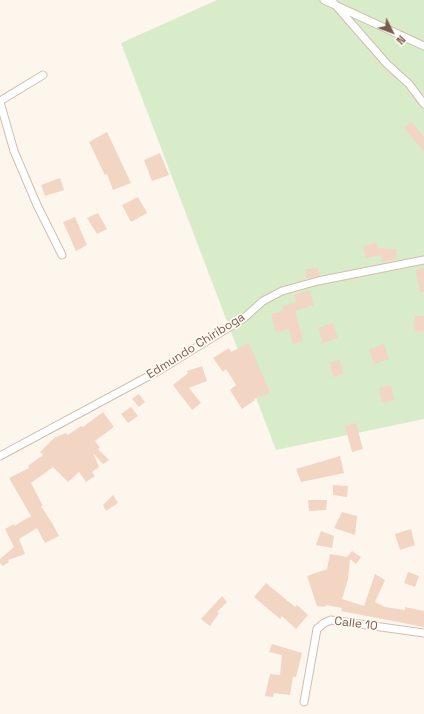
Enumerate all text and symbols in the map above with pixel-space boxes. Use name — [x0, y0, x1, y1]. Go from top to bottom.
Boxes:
north arrow — [372, 12, 412, 52]
text: N — [393, 33, 409, 47]
street label: Edmundo Chiriboga — [144, 310, 248, 382]
street label: Calle 10 — [334, 614, 378, 634]

